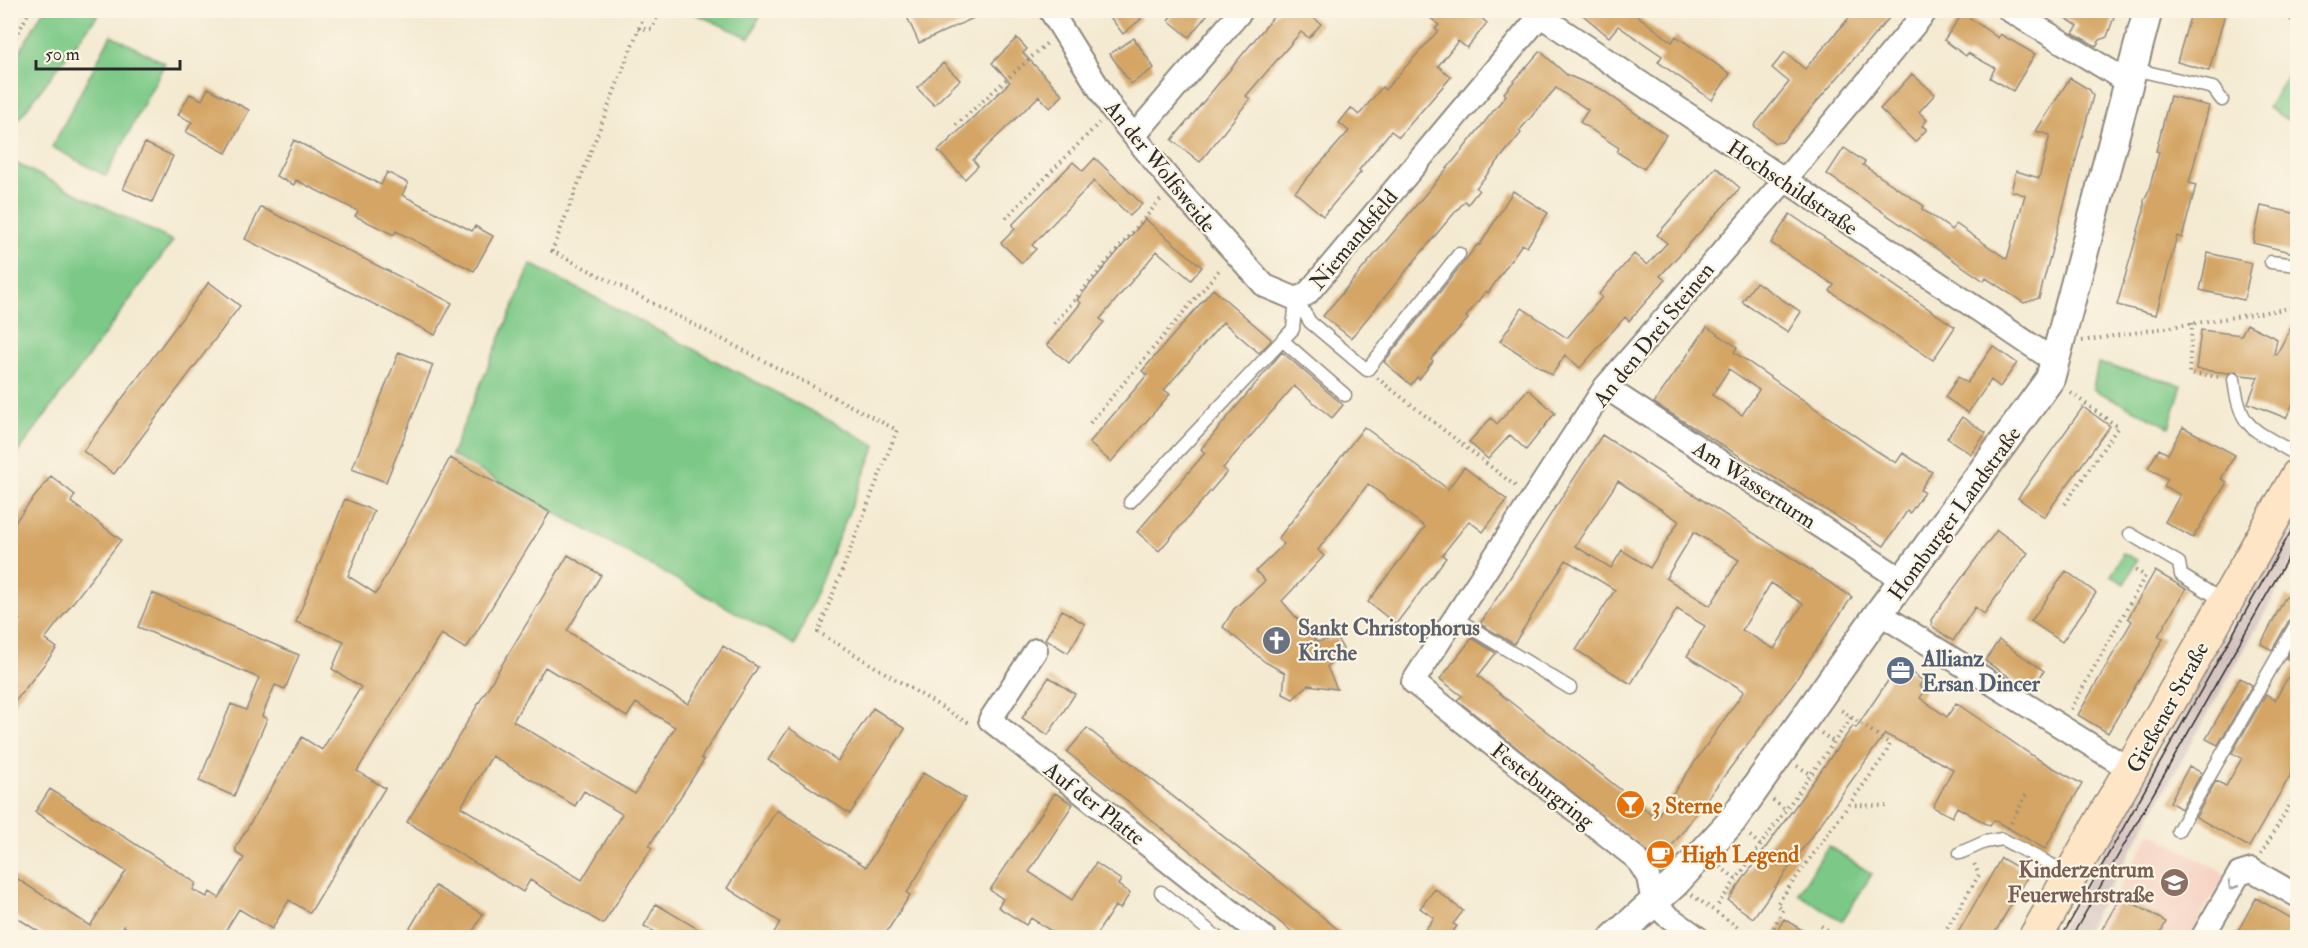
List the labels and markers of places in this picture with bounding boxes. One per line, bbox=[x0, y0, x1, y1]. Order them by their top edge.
place label: Sankt Christophorus Kirche bbox=[1298, 614, 1480, 667]
church icon: Sankt Christophorus Kirche bbox=[1261, 624, 1293, 656]
place label: Allianz Ersan Dincer bbox=[1921, 645, 2041, 698]
office icon: Allianz Ersan Dincer bbox=[1885, 655, 1917, 687]
bar icon: 3 Sterne bbox=[1615, 789, 1647, 821]
place label: 3 Sterne bbox=[1652, 792, 1723, 820]
cafe icon: High Legend bbox=[1644, 838, 1676, 870]
place label: High Legend bbox=[1681, 841, 1799, 870]
place label: Kinderzentrum Feuerwehrstraße bbox=[2007, 856, 2155, 909]
school or university icon: Kinderzentrum Feuerwehrstraße bbox=[2159, 866, 2191, 898]

